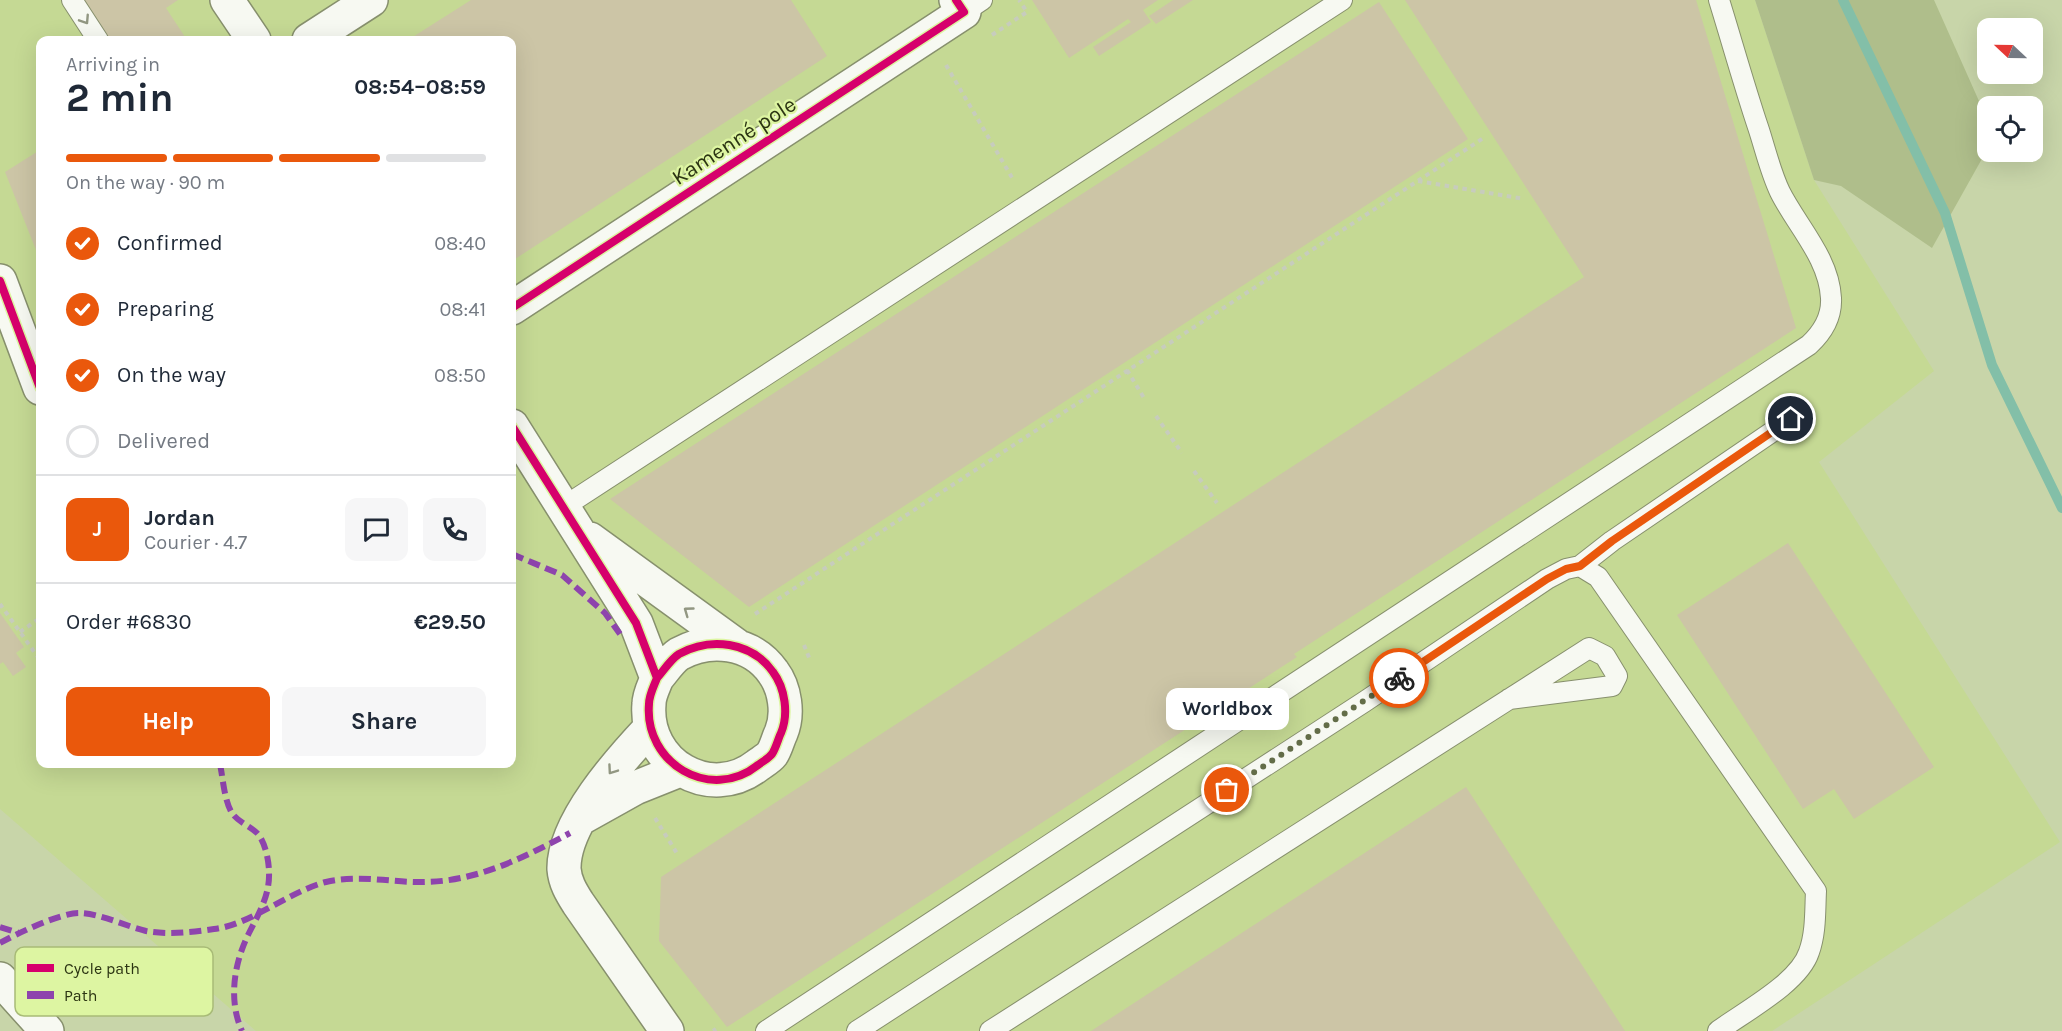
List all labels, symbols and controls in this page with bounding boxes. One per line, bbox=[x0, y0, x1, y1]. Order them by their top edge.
one-way arrow bbox=[78, 14, 90, 24]
north arrow bbox=[1977, 18, 2043, 84]
map controls bbox=[1977, 18, 2043, 162]
text: Arriving in bbox=[66, 53, 160, 76]
text: 08:54–08:59 bbox=[354, 74, 486, 100]
text: 2 min bbox=[66, 75, 174, 121]
street label: Kamenné pole bbox=[667, 91, 801, 191]
button: locate bbox=[1977, 96, 2043, 162]
text: On the way · 90 m bbox=[66, 171, 225, 194]
icon: check bbox=[66, 227, 99, 260]
text: Confirmed bbox=[117, 230, 223, 256]
text: 08:40 bbox=[434, 232, 486, 255]
icon: check bbox=[66, 293, 99, 326]
text: Preparing bbox=[117, 296, 214, 322]
text: 08:41 bbox=[439, 298, 486, 321]
icon: check bbox=[66, 359, 99, 392]
text: On the way bbox=[117, 362, 226, 388]
text: 08:50 bbox=[434, 364, 486, 387]
pin bbox=[1765, 393, 1816, 444]
icon: home bbox=[1774, 402, 1807, 435]
text: Delivered bbox=[117, 428, 210, 454]
button: chat bbox=[345, 498, 408, 561]
button: phone bbox=[423, 498, 486, 561]
text: Jordan bbox=[144, 505, 215, 531]
text: J bbox=[93, 516, 102, 542]
text: Courier · 4.7 bbox=[144, 531, 247, 554]
one-way arrow bbox=[684, 607, 695, 618]
text: Order #6830 bbox=[66, 609, 192, 635]
text: €29.50 bbox=[414, 609, 486, 635]
courier bbox=[1369, 648, 1429, 708]
icon: bike bbox=[1383, 662, 1416, 695]
button: Help bbox=[66, 687, 270, 756]
button: Share bbox=[282, 687, 486, 756]
callout: Worldbox bbox=[1166, 688, 1288, 730]
text: Worldbox bbox=[1182, 697, 1273, 720]
one-way arrow bbox=[608, 764, 619, 775]
pin bbox=[1201, 764, 1252, 815]
icon: bag bbox=[1210, 773, 1243, 806]
legend bbox=[15, 947, 213, 1016]
text: Cycle path bbox=[64, 959, 140, 978]
text: Path bbox=[64, 986, 97, 1005]

